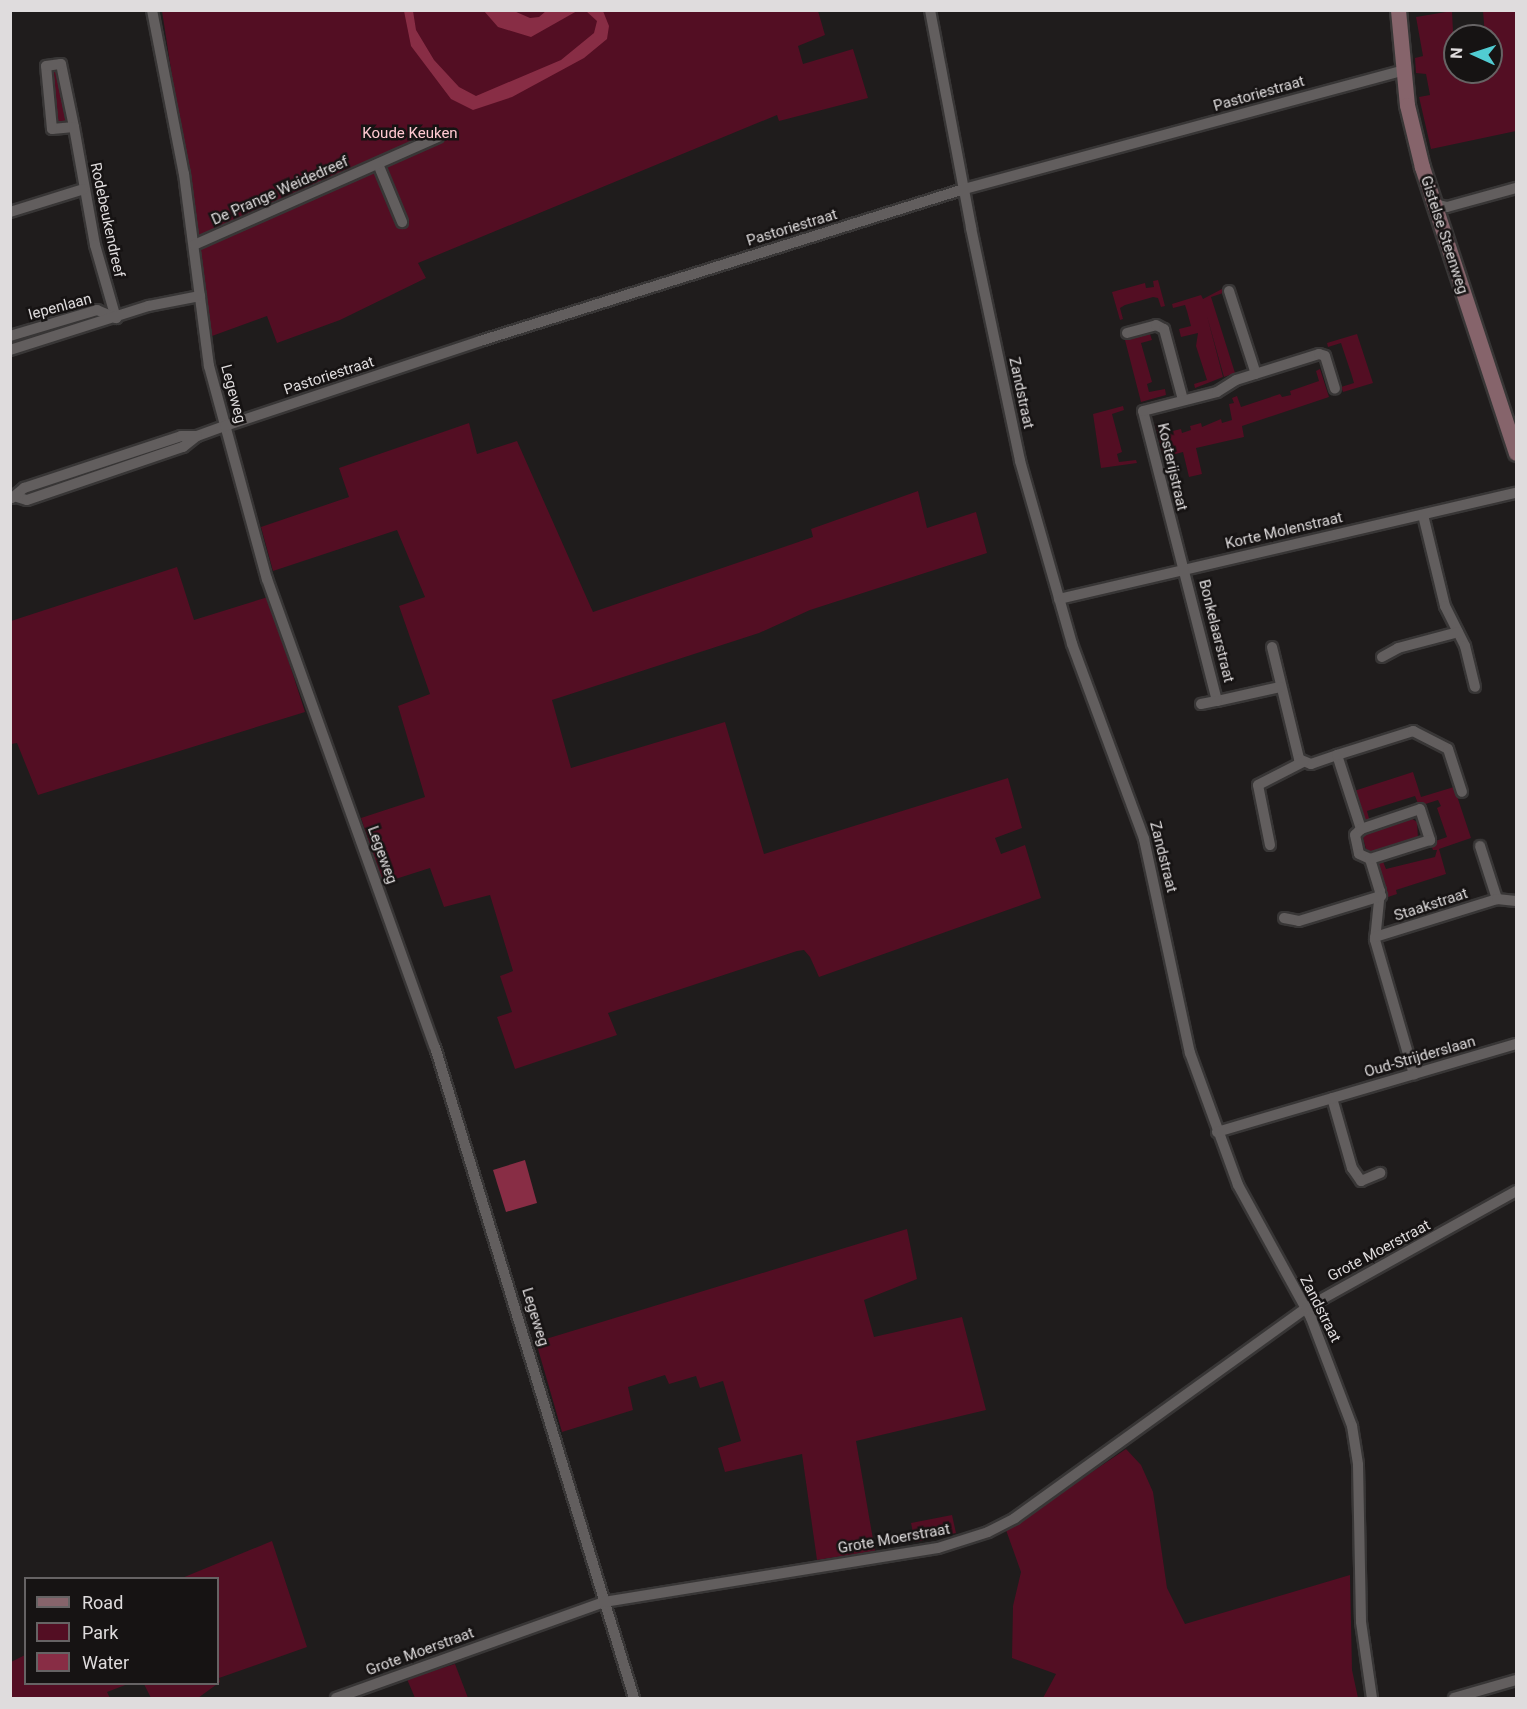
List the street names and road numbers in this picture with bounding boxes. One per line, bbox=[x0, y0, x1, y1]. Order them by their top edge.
street label: Pastoriestraat bbox=[1211, 72, 1307, 116]
street label: De Prange Weidedreef bbox=[209, 153, 351, 229]
street label: Rodebeukendreef bbox=[86, 161, 128, 279]
street label: Gistelse Steenweg bbox=[1416, 174, 1472, 296]
street label: Pastoriestraat bbox=[744, 206, 840, 250]
street label: Iepenlaan bbox=[26, 290, 94, 324]
street label: Pastoriestraat bbox=[282, 353, 376, 399]
street label: Zandstraat bbox=[1005, 356, 1037, 430]
street label: Legeweg bbox=[217, 363, 249, 425]
street label: Kosterijstraat bbox=[1153, 421, 1191, 513]
street label: Korte Molenstraat bbox=[1224, 509, 1344, 553]
street label: Bonkelaarstraat bbox=[1195, 578, 1237, 684]
street label: Zandstraat bbox=[1145, 820, 1181, 894]
street label: Legeweg bbox=[363, 824, 401, 886]
street label: Staakstraat bbox=[1392, 885, 1470, 925]
street label: Oud-Strijderslaan bbox=[1362, 1033, 1478, 1081]
street label: Grote Moerstraat bbox=[1325, 1216, 1433, 1286]
street label: Zandstraat bbox=[1296, 1273, 1344, 1345]
street label: Legeweg bbox=[518, 1286, 552, 1348]
street label: Grote Moerstraat bbox=[836, 1520, 952, 1558]
street label: Grote Moerstraat bbox=[364, 1624, 476, 1680]

